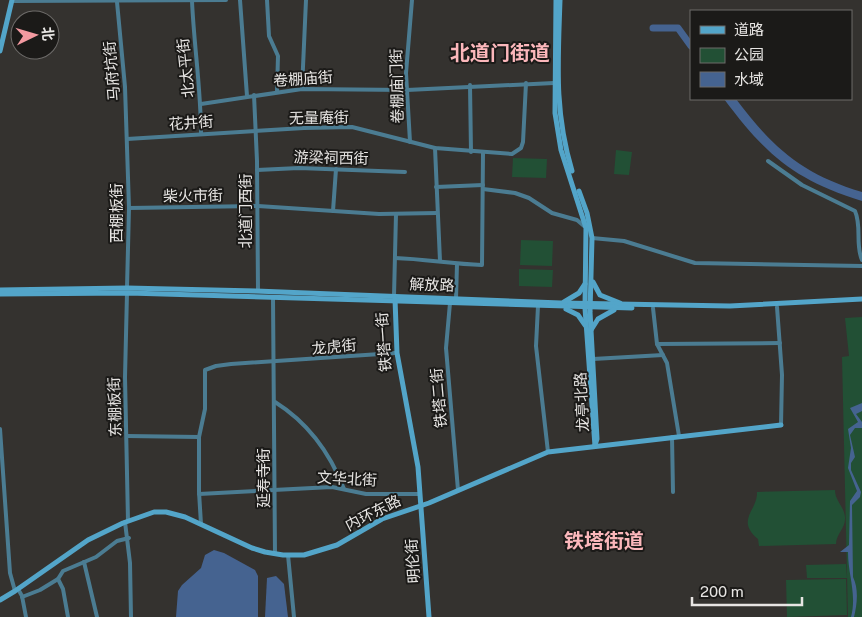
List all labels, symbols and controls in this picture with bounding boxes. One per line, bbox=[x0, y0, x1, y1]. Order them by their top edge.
north arrow bbox=[10, 10, 60, 60]
legend bbox=[690, 10, 852, 100]
text: 道路 bbox=[734, 21, 764, 38]
text: 北 bbox=[39, 26, 57, 42]
street label: 北太平街 bbox=[174, 37, 197, 99]
street label: 马府坑街 bbox=[100, 40, 123, 102]
district label: 北道门街道 bbox=[450, 41, 550, 65]
text: 公园 bbox=[734, 46, 764, 63]
street label: 卷棚庙门街 bbox=[387, 48, 406, 124]
street label: 卷棚庙街 bbox=[272, 68, 333, 89]
text: 水域 bbox=[734, 71, 764, 88]
street label: 无量庵街 bbox=[289, 108, 349, 127]
street label: 花井街 bbox=[168, 112, 214, 133]
street label: 游梁祠西街 bbox=[293, 148, 369, 167]
street label: 北道门西街 bbox=[237, 173, 254, 249]
street label: 西棚板街 bbox=[108, 183, 125, 243]
street label: 柴火市街 bbox=[163, 186, 223, 205]
street label: 解放路 bbox=[409, 275, 455, 294]
street label: 铁塔一街 bbox=[373, 312, 394, 373]
street label: 龙虎街 bbox=[311, 336, 357, 357]
street label: 铁塔二街 bbox=[427, 367, 450, 429]
street label: 龙亭北路 bbox=[571, 372, 592, 432]
street label: 东棚板街 bbox=[105, 377, 124, 437]
street label: 延寿寺街 bbox=[255, 448, 272, 508]
street label: 文华北街 bbox=[317, 468, 377, 489]
street label: 内环东路 bbox=[342, 491, 403, 534]
district label: 铁塔街道 bbox=[564, 529, 644, 553]
street label: 明伦街 bbox=[402, 538, 423, 584]
scale bar bbox=[692, 574, 802, 606]
text: 200 m bbox=[700, 583, 744, 600]

